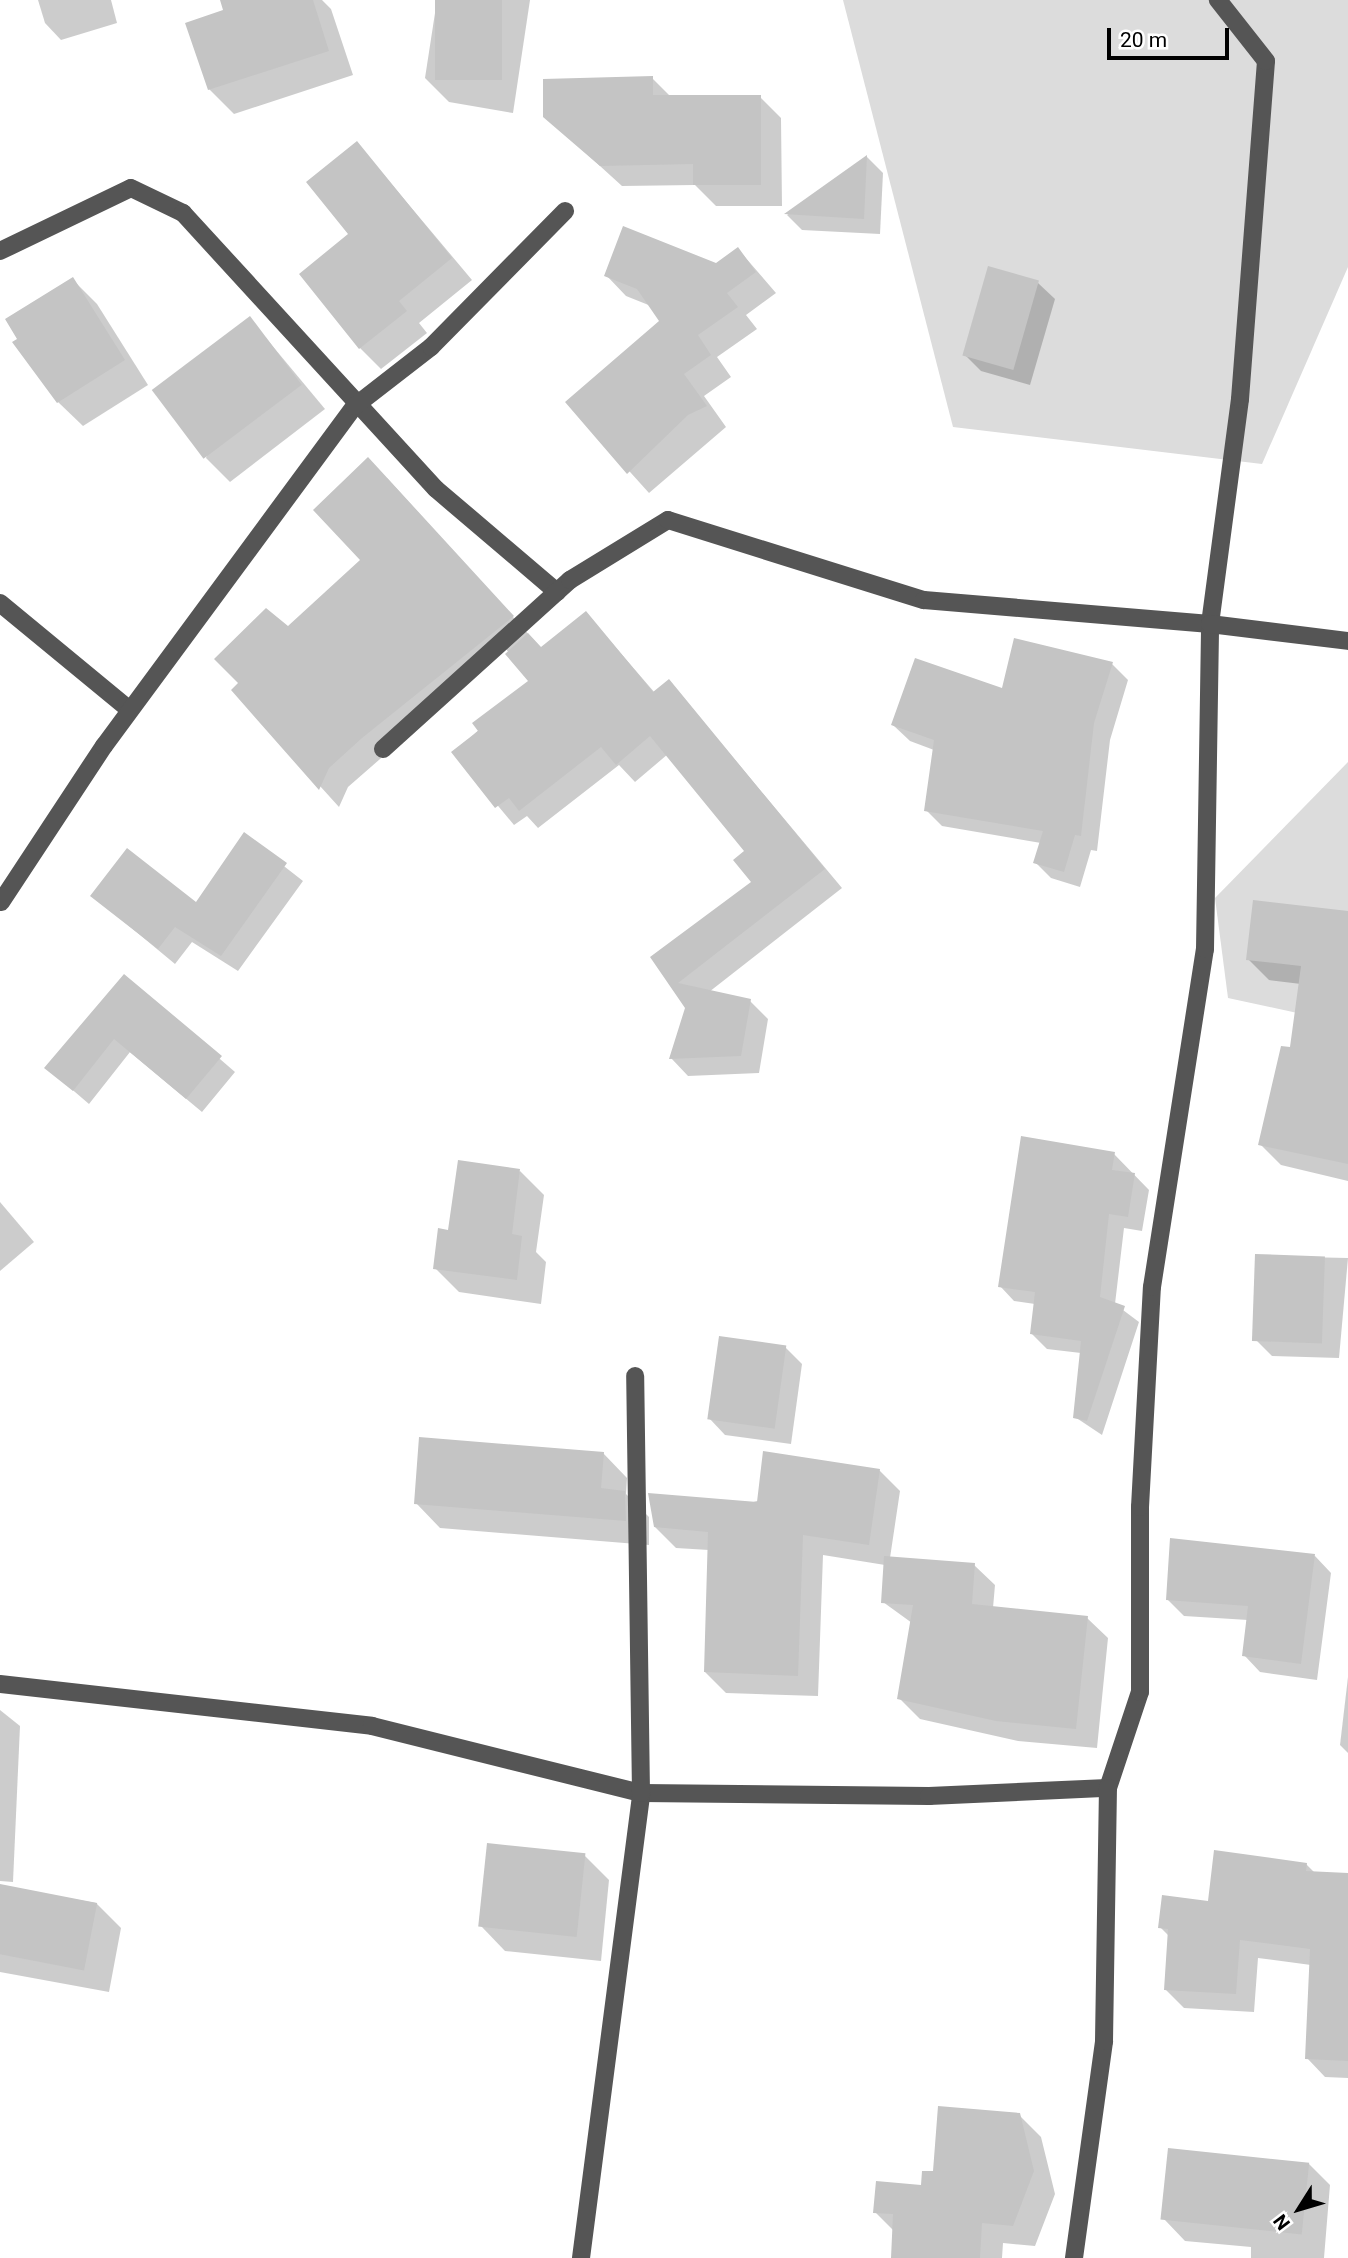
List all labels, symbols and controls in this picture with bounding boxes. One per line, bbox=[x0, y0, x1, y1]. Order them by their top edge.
scale bar bbox=[1110, 14, 1232, 58]
text: 20 m bbox=[1120, 28, 1167, 52]
north arrow bbox=[1264, 2174, 1334, 2244]
text: N bbox=[1269, 2210, 1295, 2234]

